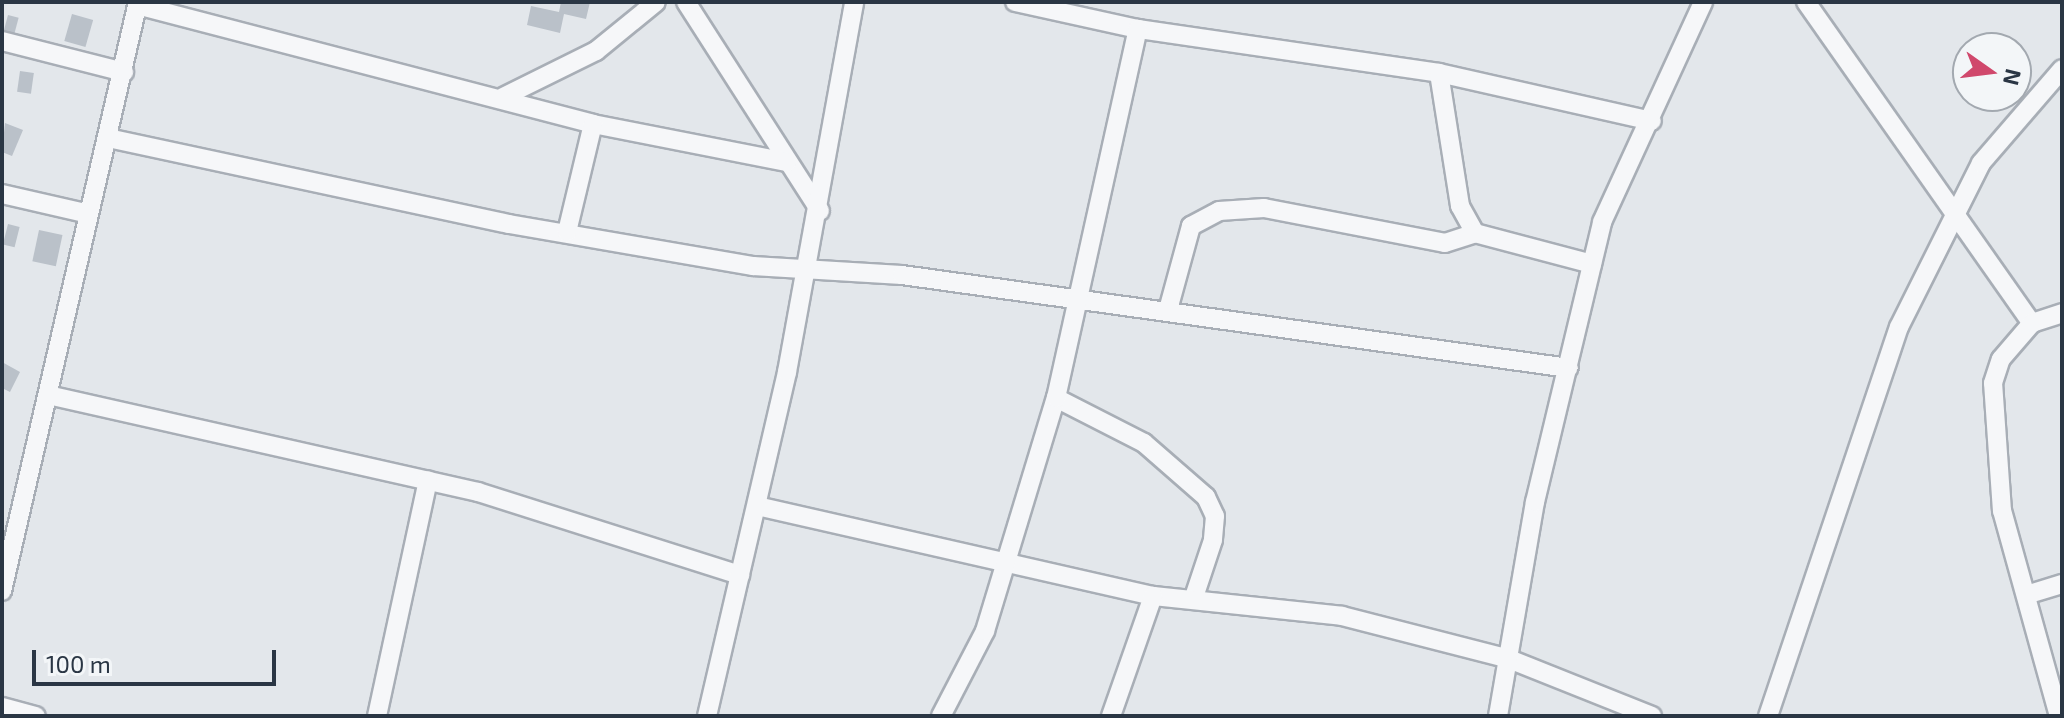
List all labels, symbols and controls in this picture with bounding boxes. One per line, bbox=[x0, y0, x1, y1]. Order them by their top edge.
north arrow bbox=[1952, 32, 2032, 112]
text: N bbox=[1999, 66, 2028, 88]
scale bar bbox=[36, 634, 280, 684]
text: 100 m bbox=[46, 649, 111, 678]

